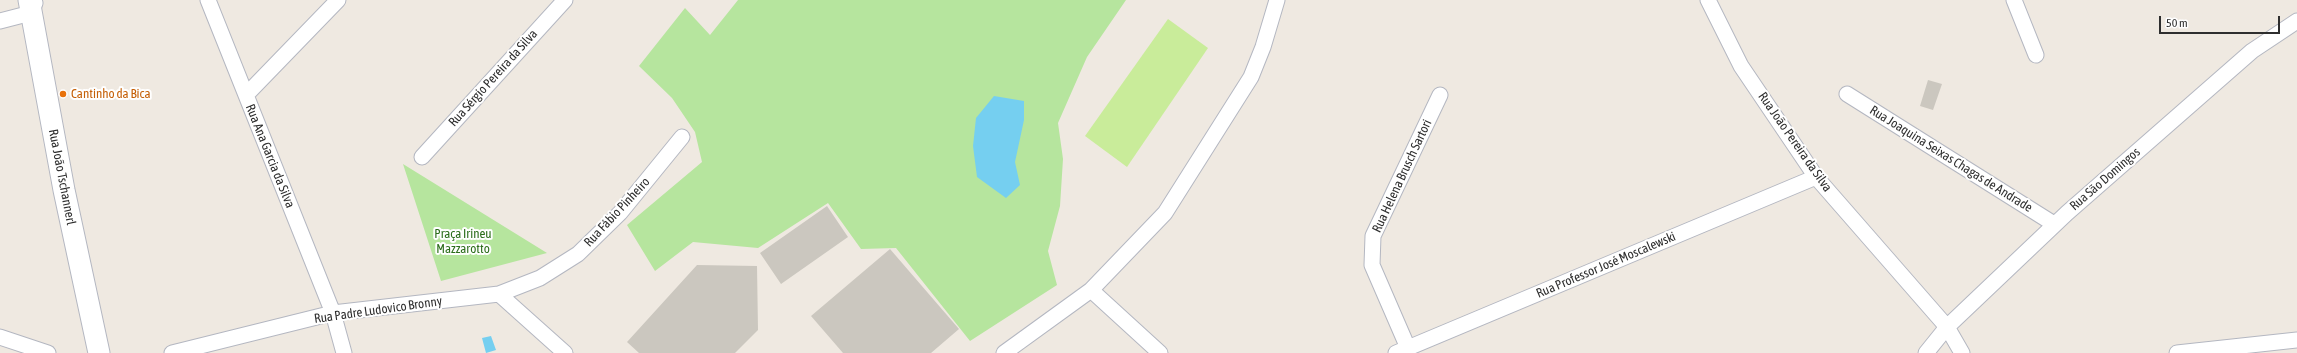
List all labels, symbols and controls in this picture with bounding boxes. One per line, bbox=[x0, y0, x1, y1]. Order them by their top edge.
scale bar bbox=[2161, 8, 2282, 34]
text: 50 m bbox=[2166, 16, 2188, 30]
street label: Rua Sérgio Pereira da Silva bbox=[445, 26, 541, 130]
place label: Cantinho da Bica bbox=[71, 86, 150, 102]
marker: Cantinho da Bica bbox=[58, 89, 68, 99]
street label: Rua João Pereira da Silva bbox=[1755, 89, 1835, 195]
street label: Rua Ana Garcia da Silva bbox=[242, 102, 298, 210]
street label: Rua Joaquina Seixas Chagas de Andrade bbox=[1867, 102, 2035, 216]
street label: Rua Helena Brusch Sartori bbox=[1369, 117, 1435, 235]
street label: Rua João Tschannerl bbox=[45, 128, 79, 226]
street label: Rua São Domingos bbox=[2067, 144, 2143, 214]
street label: Rua Fábio Pinheiro bbox=[581, 174, 653, 250]
park label: Praça Irineu Mazzarotto bbox=[434, 226, 492, 257]
street label: Rua Professor José Moscalewski bbox=[1534, 229, 1678, 301]
street label: Rua Padre Ludovico Bronny bbox=[313, 293, 443, 327]

